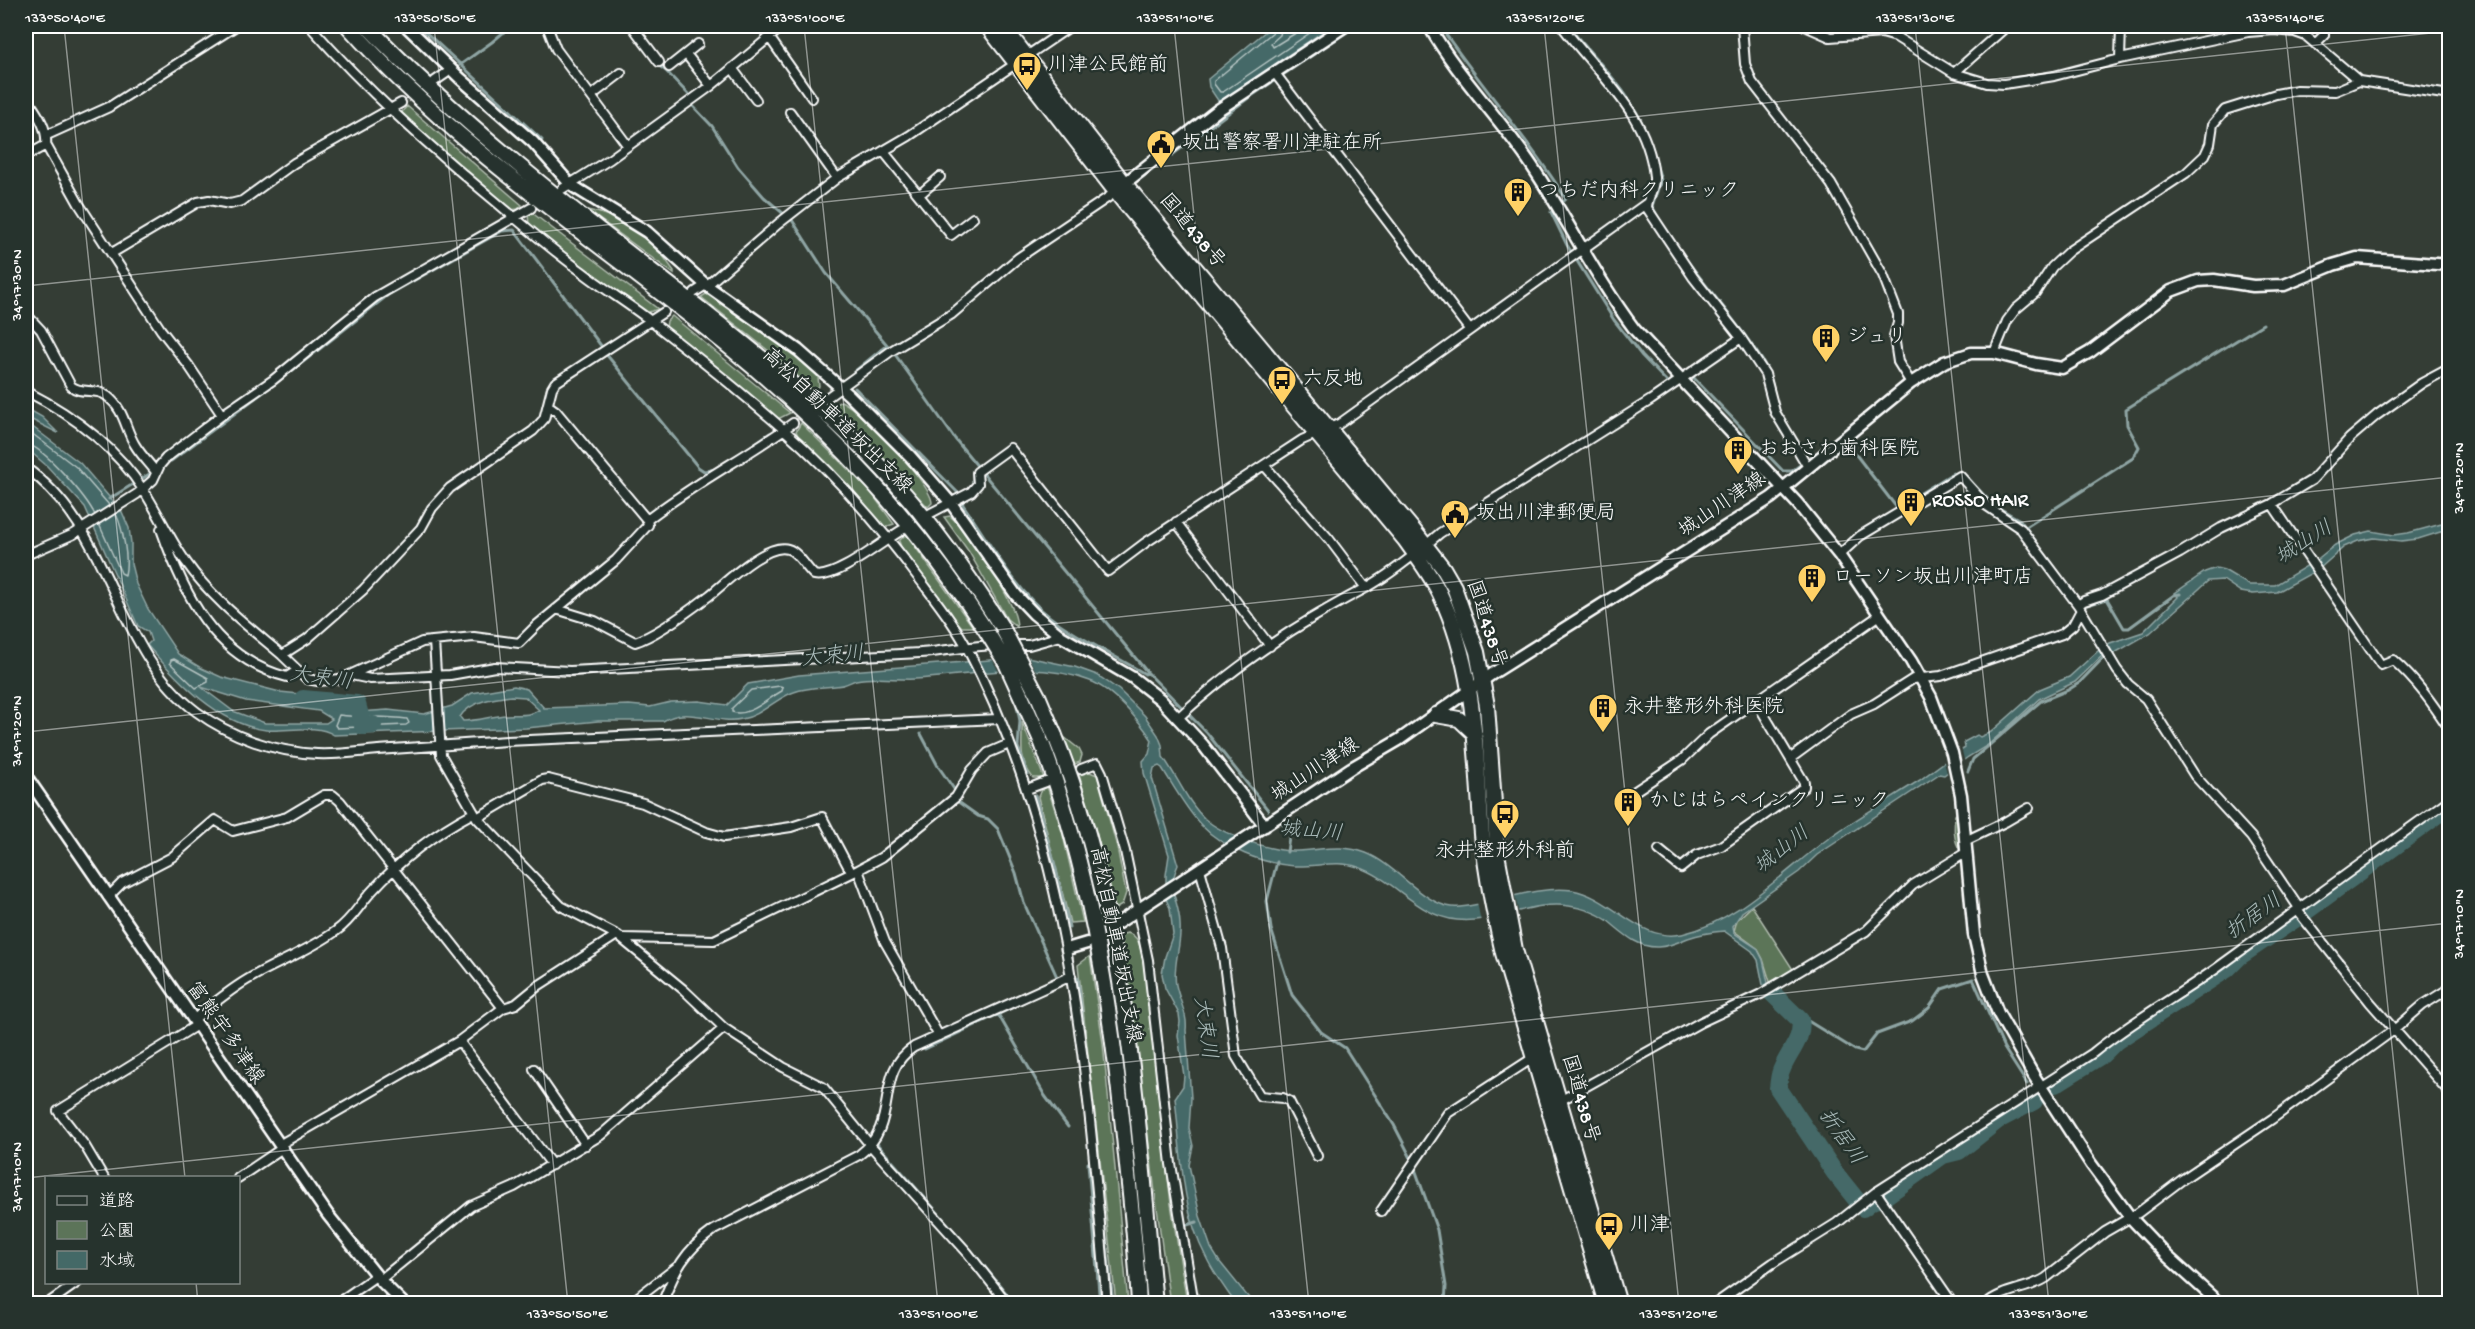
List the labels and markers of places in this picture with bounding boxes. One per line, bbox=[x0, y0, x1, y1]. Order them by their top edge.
bus stop icon: 川津公民館前 bbox=[1011, 50, 1043, 92]
place label: 川津公民館前 bbox=[1048, 53, 1168, 78]
public building icon: 坂出警察署川津駐在所 bbox=[1145, 128, 1177, 170]
place label: 坂出警察署川津駐在所 bbox=[1182, 131, 1382, 156]
building icon: つちだ内科クリニック bbox=[1502, 176, 1534, 218]
place label: つちだ内科クリニック bbox=[1539, 180, 1739, 204]
building icon: ジュリ bbox=[1810, 322, 1842, 364]
place label: ジュリ bbox=[1847, 326, 1907, 350]
bus stop icon: 六反地 bbox=[1266, 364, 1298, 406]
place label: 六反地 bbox=[1303, 368, 1363, 392]
building icon: おおさわ歯科医院 bbox=[1722, 434, 1754, 476]
place label: おおさわ歯科医院 bbox=[1759, 437, 1919, 462]
building icon: ROSSO HAIR bbox=[1895, 486, 1927, 528]
place label: ROSSO HAIR bbox=[1932, 491, 2030, 514]
public building icon: 坂出川津郵便局 bbox=[1439, 498, 1471, 540]
place label: 坂出川津郵便局 bbox=[1476, 501, 1616, 526]
building icon: ローソン坂出川津町店 bbox=[1796, 562, 1828, 604]
place label: ローソン坂出川津町店 bbox=[1833, 565, 2033, 590]
building icon: 永井整形外科医院 bbox=[1587, 692, 1619, 734]
place label: 永井整形外科医院 bbox=[1624, 695, 1784, 720]
building icon: かじはらペインクリニック bbox=[1612, 786, 1644, 828]
place label: かじはらペインクリニック bbox=[1649, 791, 1889, 814]
bus stop icon: 永井整形外科前 bbox=[1489, 798, 1521, 840]
place label: 永井整形外科前 bbox=[1435, 839, 1575, 864]
bus stop icon: 川津 bbox=[1593, 1210, 1625, 1252]
place label: 川津 bbox=[1630, 1213, 1670, 1238]

